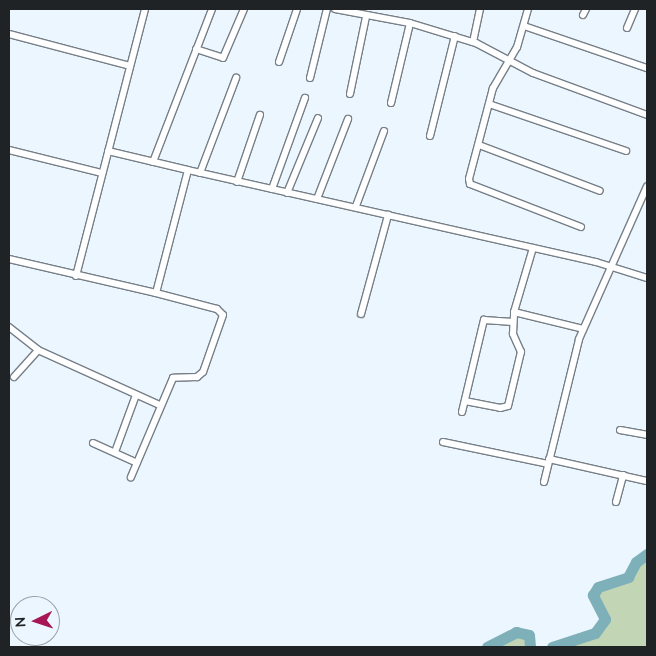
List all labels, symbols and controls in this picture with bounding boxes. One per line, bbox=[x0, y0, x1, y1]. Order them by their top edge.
north arrow bbox=[10, 596, 60, 646]
text: N bbox=[11, 616, 30, 628]

